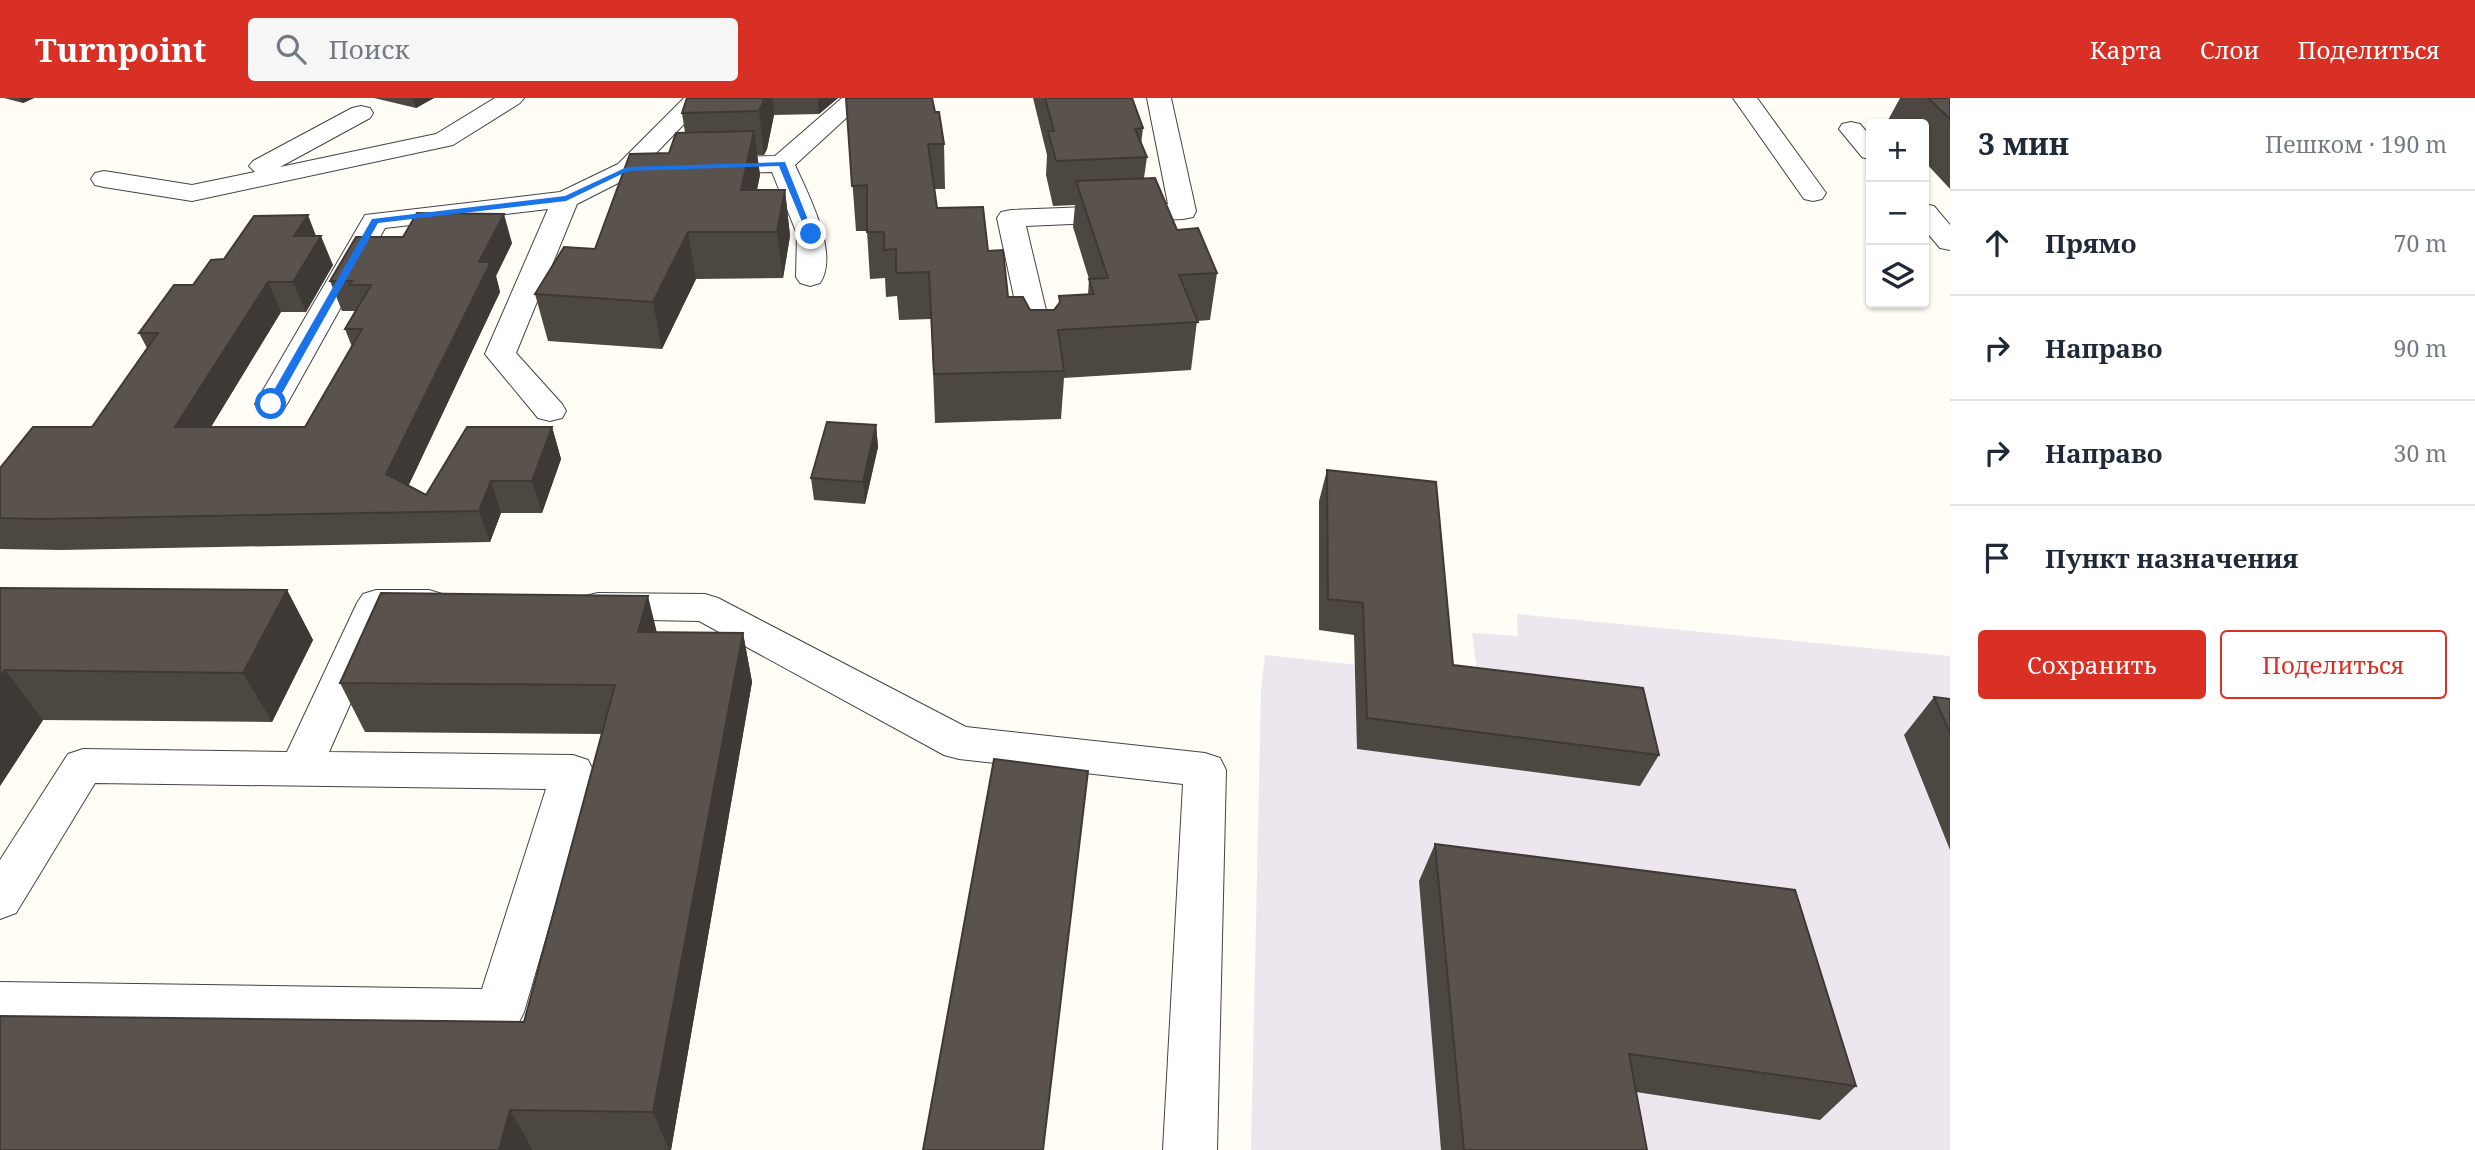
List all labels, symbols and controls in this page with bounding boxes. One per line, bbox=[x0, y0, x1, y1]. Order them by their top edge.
search box bbox=[248, 18, 738, 81]
text: Turnpoint bbox=[35, 27, 206, 72]
icon: search bbox=[272, 30, 310, 68]
text: Поиск bbox=[328, 31, 410, 67]
text: Карта bbox=[2090, 33, 2162, 66]
text: Слои bbox=[2200, 33, 2260, 66]
text: Поделиться bbox=[2298, 33, 2440, 66]
map controls bbox=[1866, 119, 1929, 308]
button: + bbox=[1866, 119, 1929, 182]
text: 3 мин bbox=[1978, 123, 2069, 164]
text: Пешком · 190 m bbox=[2265, 128, 2447, 160]
button: − bbox=[1866, 182, 1929, 245]
route end bbox=[795, 218, 826, 249]
icon: ahead bbox=[1978, 224, 2016, 262]
text: Прямо bbox=[2045, 225, 2136, 261]
text: 70 m bbox=[2394, 227, 2447, 259]
button: layers bbox=[1866, 245, 1929, 308]
icon: right bbox=[1978, 329, 2016, 367]
text: Направо bbox=[2045, 330, 2163, 366]
text: 90 m bbox=[2394, 332, 2447, 364]
route start bbox=[255, 388, 286, 419]
icon: right bbox=[1978, 434, 2016, 472]
text: Направо bbox=[2045, 435, 2163, 471]
text: 30 m bbox=[2394, 437, 2447, 469]
icon: arrive bbox=[1978, 539, 2016, 577]
text: Пункт назначения bbox=[2045, 540, 2298, 576]
button: Сохранить bbox=[1978, 630, 2206, 699]
button: Поделиться bbox=[2220, 630, 2447, 699]

